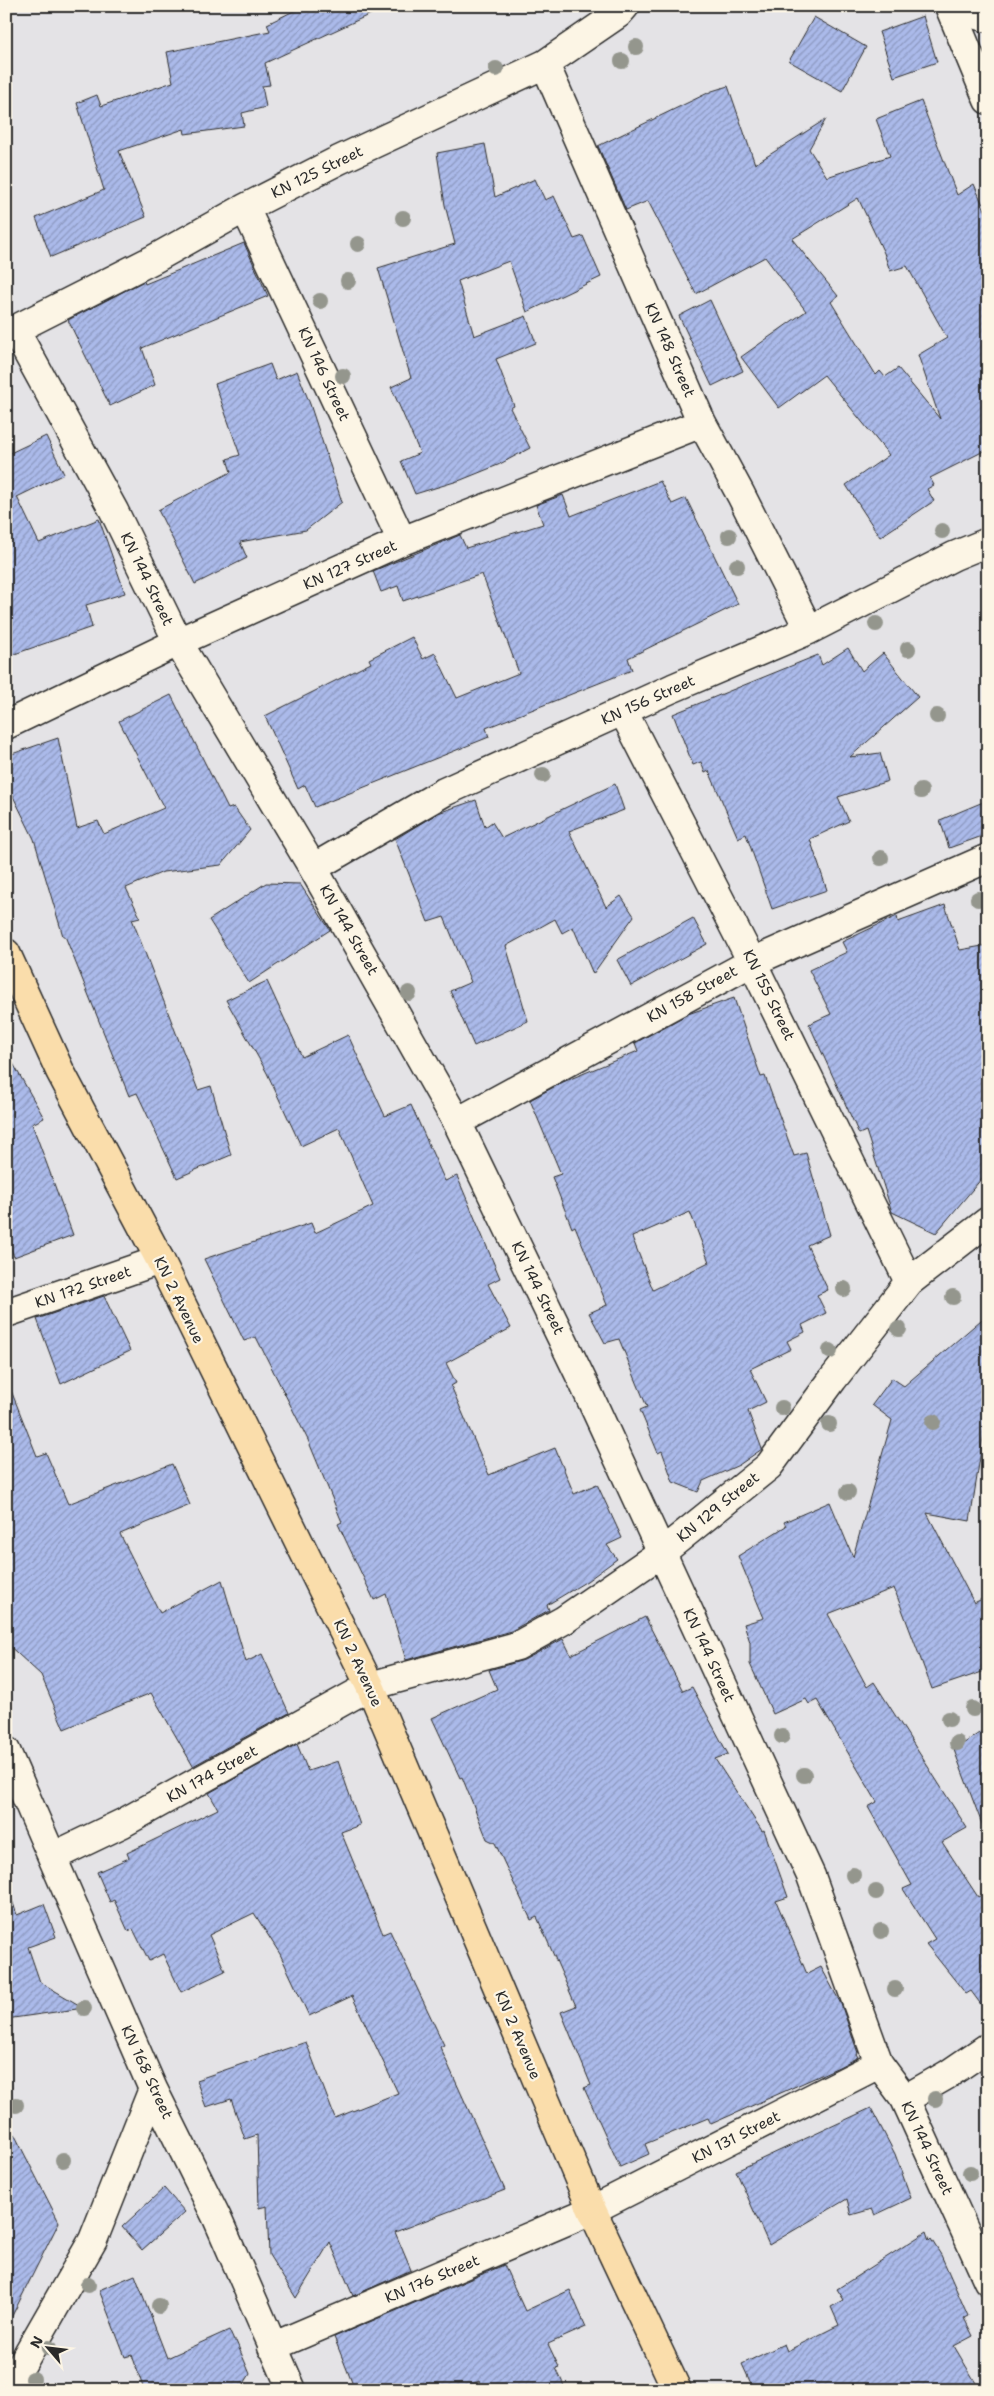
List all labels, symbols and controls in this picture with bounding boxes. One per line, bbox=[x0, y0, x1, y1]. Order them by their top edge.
street label: KN 125 Street bbox=[268, 141, 366, 203]
street label: KN 148 Street bbox=[640, 300, 700, 400]
street label: KN 146 Street bbox=[293, 324, 355, 424]
street label: KN 144 Street bbox=[116, 529, 178, 629]
street label: KN 127 Street bbox=[300, 535, 400, 595]
street label: KN 156 Street bbox=[598, 670, 698, 730]
street label: KN 144 Street bbox=[315, 881, 383, 979]
street label: KN 155 Street bbox=[738, 946, 800, 1044]
street label: KN 158 Street bbox=[643, 961, 741, 1027]
street label: KN 144 Street bbox=[507, 1238, 569, 1338]
street label: KN 2 Avenue bbox=[149, 1253, 209, 1347]
street label: KN 172 Street bbox=[32, 1261, 134, 1313]
street label: KN 129 Street bbox=[672, 1467, 764, 1547]
street label: KN 144 Street bbox=[679, 1605, 739, 1705]
street label: KN 2 Avenue bbox=[329, 1616, 387, 1710]
street label: KN 174 Street bbox=[163, 1741, 261, 1807]
street label: KN 2 Avenue bbox=[490, 1988, 546, 2082]
street label: KN 168 Street bbox=[117, 2022, 177, 2122]
street label: KN 144 Street bbox=[897, 2098, 957, 2198]
street label: KN 131 Street bbox=[688, 2106, 784, 2168]
street label: KN 176 Street bbox=[382, 2250, 482, 2308]
north arrow bbox=[22, 2324, 72, 2374]
text: N bbox=[26, 2333, 47, 2351]

